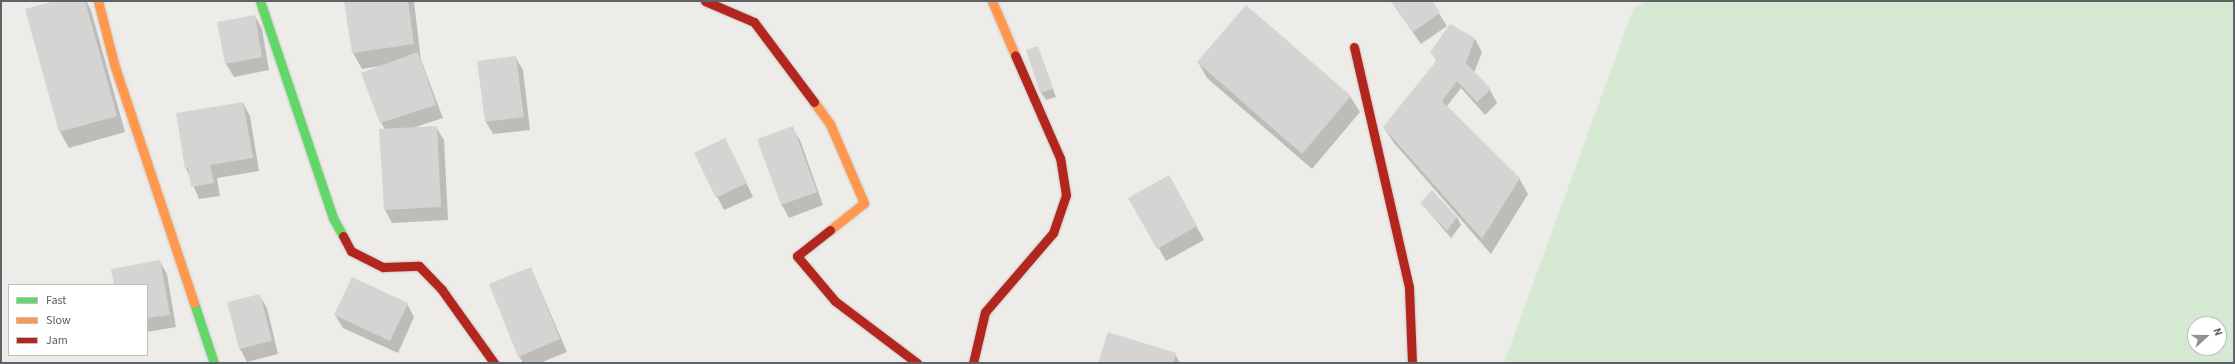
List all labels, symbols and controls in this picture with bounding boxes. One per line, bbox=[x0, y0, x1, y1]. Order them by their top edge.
legend bbox=[8, 284, 148, 356]
text: Fast bbox=[46, 292, 66, 309]
text: Slow bbox=[46, 312, 71, 329]
north arrow bbox=[2187, 316, 2227, 356]
text: N bbox=[2209, 326, 2226, 338]
text: Jam bbox=[46, 332, 68, 349]

